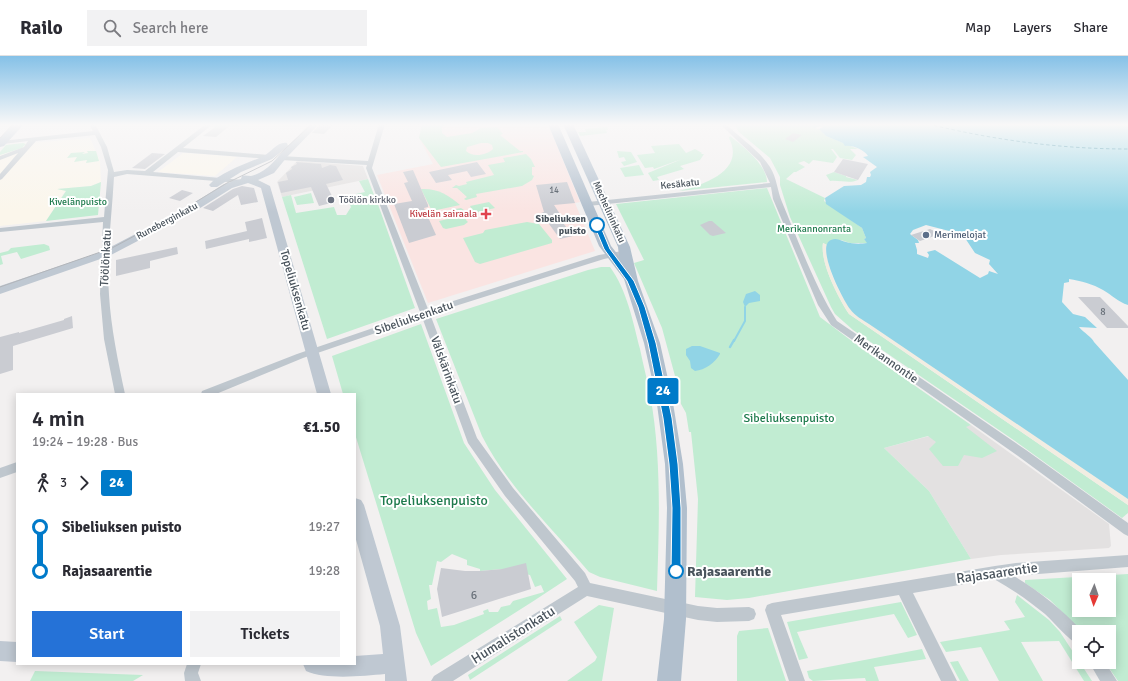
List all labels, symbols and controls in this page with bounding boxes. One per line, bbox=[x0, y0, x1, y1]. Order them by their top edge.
search box bbox=[87, 10, 367, 46]
text: Railo bbox=[20, 16, 63, 40]
icon: search bbox=[101, 17, 123, 39]
text: Search here bbox=[133, 19, 208, 37]
text: Map bbox=[965, 19, 991, 36]
text: Layers bbox=[1013, 19, 1052, 36]
text: Share bbox=[1074, 19, 1108, 36]
street label: Kesäkatu bbox=[660, 176, 700, 192]
street label: Mechelininkatu bbox=[590, 179, 628, 245]
house number: 14 bbox=[549, 185, 559, 196]
place label: Töölön kirkko bbox=[339, 194, 396, 206]
marker: Töölön kirkko bbox=[326, 195, 336, 205]
park label: Kivelänpuisto bbox=[49, 196, 107, 208]
street label: Runeberginkatu bbox=[134, 200, 200, 242]
place label: Kivelän sairaala bbox=[409, 208, 477, 220]
marker: Kivelän sairaala bbox=[480, 208, 492, 220]
place label: Sibeliuksen puisto bbox=[536, 213, 587, 237]
marker: Sibeliuksen puisto bbox=[589, 217, 605, 233]
park label: Merikannonranta bbox=[777, 223, 851, 235]
street label: Töölönkatu bbox=[97, 229, 115, 287]
place label: Merimelojat bbox=[934, 229, 986, 241]
marker: Merimelojat bbox=[921, 230, 931, 240]
street label: Topeliuksenkatu bbox=[276, 248, 314, 332]
street label: Sibeliuksenkatu bbox=[373, 298, 455, 338]
house number: 8 bbox=[1100, 306, 1106, 318]
street label: Merikannontie bbox=[851, 331, 921, 387]
street label: Välskärinkatu bbox=[427, 334, 465, 406]
line badge: 24 bbox=[645, 378, 681, 404]
text: 24 bbox=[655, 382, 671, 399]
text: 4 min bbox=[32, 405, 85, 432]
park label: Sibeliuksenpuisto bbox=[743, 411, 835, 426]
text: €1.50 bbox=[303, 418, 340, 436]
text: 19:24 – 19:28 · Bus bbox=[32, 434, 138, 450]
icon: walk bbox=[32, 472, 54, 494]
icon: forward bbox=[73, 472, 95, 494]
text: 24 bbox=[109, 474, 124, 491]
text: 3 bbox=[60, 475, 67, 491]
park label: Topeliuksenpuisto bbox=[380, 492, 488, 509]
text: Sibeliuksen puisto bbox=[62, 518, 182, 536]
text: 19:27 bbox=[308, 519, 340, 535]
street label: Rajasaarentie bbox=[955, 559, 1039, 587]
text: Rajasaarentie bbox=[62, 562, 152, 580]
text: 19:28 bbox=[308, 563, 340, 579]
marker: Rajasaarentie bbox=[668, 563, 684, 579]
place label: Rajasaarentie bbox=[687, 563, 771, 580]
north arrow bbox=[1072, 573, 1116, 617]
map controls bbox=[1072, 573, 1116, 669]
house number: 6 bbox=[471, 588, 477, 603]
street label: Humalistonkatu bbox=[468, 602, 558, 668]
button: Start bbox=[32, 611, 182, 657]
button: Tickets bbox=[190, 611, 340, 657]
button: locate bbox=[1072, 625, 1116, 669]

